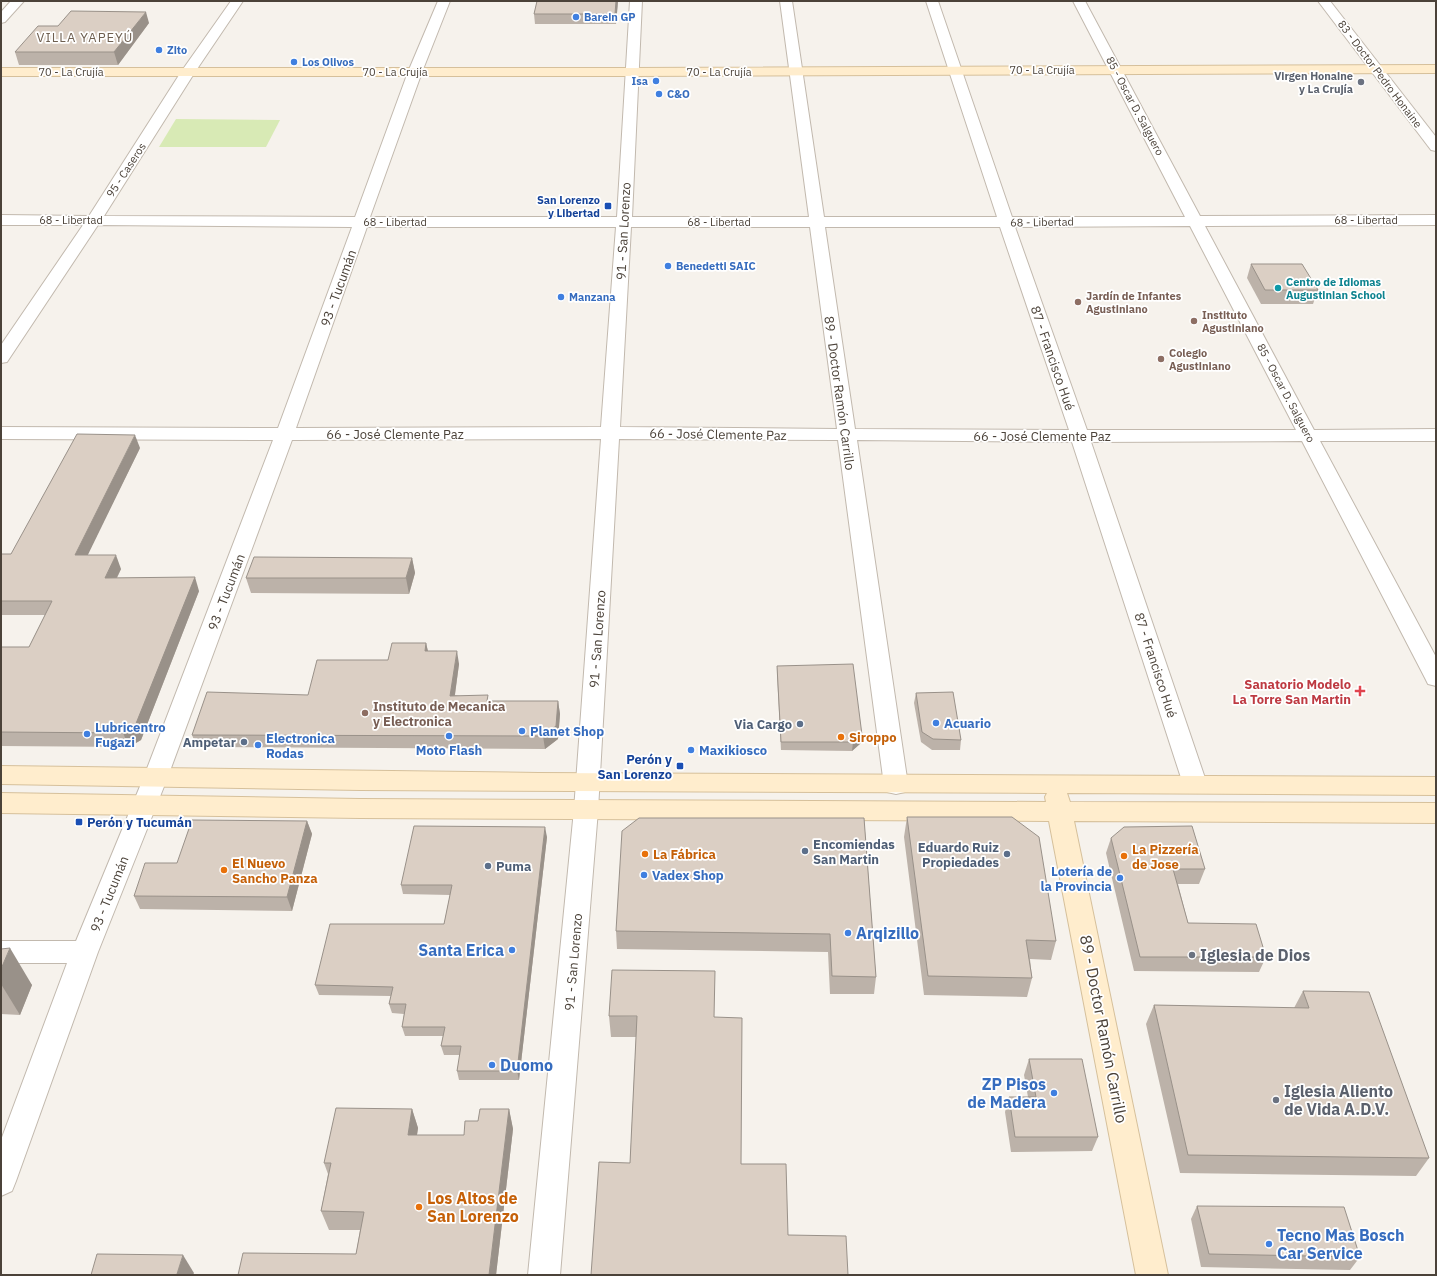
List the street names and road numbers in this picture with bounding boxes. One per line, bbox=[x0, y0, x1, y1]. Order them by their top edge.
street label: 83 - Doctor Pedro Honaine bbox=[1335, 17, 1425, 131]
street label: 85 - Oscar D. Salguero bbox=[1103, 54, 1167, 158]
street label: 70 - La Crujía bbox=[1009, 63, 1075, 77]
street label: 70 - La Crujía bbox=[38, 65, 104, 79]
street label: 70 - La Crujía bbox=[362, 65, 428, 79]
street label: 70 - La Crujía bbox=[686, 65, 752, 79]
street label: 95 - Caseros bbox=[103, 140, 149, 200]
street label: 91 - San Lorenzo bbox=[612, 182, 635, 280]
street label: 68 - Libertad bbox=[39, 213, 103, 227]
street label: 68 - Libertad bbox=[1334, 213, 1398, 227]
street label: 68 - Libertad bbox=[1010, 214, 1074, 230]
street label: 68 - Libertad bbox=[363, 215, 427, 229]
street label: 68 - Libertad bbox=[687, 215, 751, 229]
street label: 93 - Tucumán bbox=[317, 247, 360, 329]
street label: 87 - Francisco Hué bbox=[1027, 304, 1078, 413]
street label: 89 - Doctor Ramón Carrillo bbox=[820, 315, 859, 471]
street label: 85 - Oscar D. Salguero bbox=[1254, 341, 1318, 445]
street label: 66 - José Clemente Paz bbox=[649, 425, 787, 444]
street label: 66 - José Clemente Paz bbox=[326, 426, 464, 443]
street label: 66 - José Clemente Paz bbox=[973, 428, 1111, 445]
street label: 93 - Tucumán bbox=[204, 551, 249, 633]
street label: 91 - San Lorenzo bbox=[586, 590, 609, 688]
street label: 87 - Francisco Hué bbox=[1131, 610, 1181, 720]
street label: 93 - Tucumán bbox=[86, 854, 132, 935]
street label: 91 - San Lorenzo bbox=[561, 913, 586, 1012]
street label: 89 - Doctor Ramón Carrillo bbox=[1076, 933, 1132, 1125]

